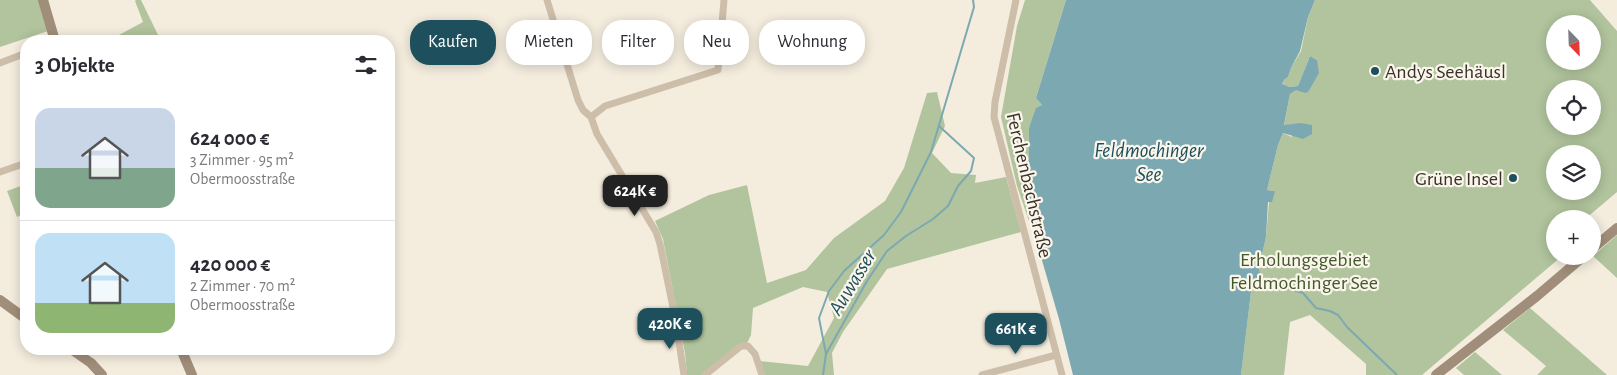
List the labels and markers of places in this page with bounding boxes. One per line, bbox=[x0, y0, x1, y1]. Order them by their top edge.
place label: Andys Seehäusl bbox=[1385, 62, 1506, 82]
marker: Andys Seehäusl bbox=[1369, 65, 1381, 77]
place label: Grüne Insel bbox=[1415, 169, 1503, 189]
marker: Grüne Insel bbox=[1507, 172, 1519, 184]
pin: 624K € bbox=[594, 174, 676, 217]
pin: 420K € bbox=[629, 308, 711, 350]
pin: 661K € bbox=[975, 312, 1057, 355]

